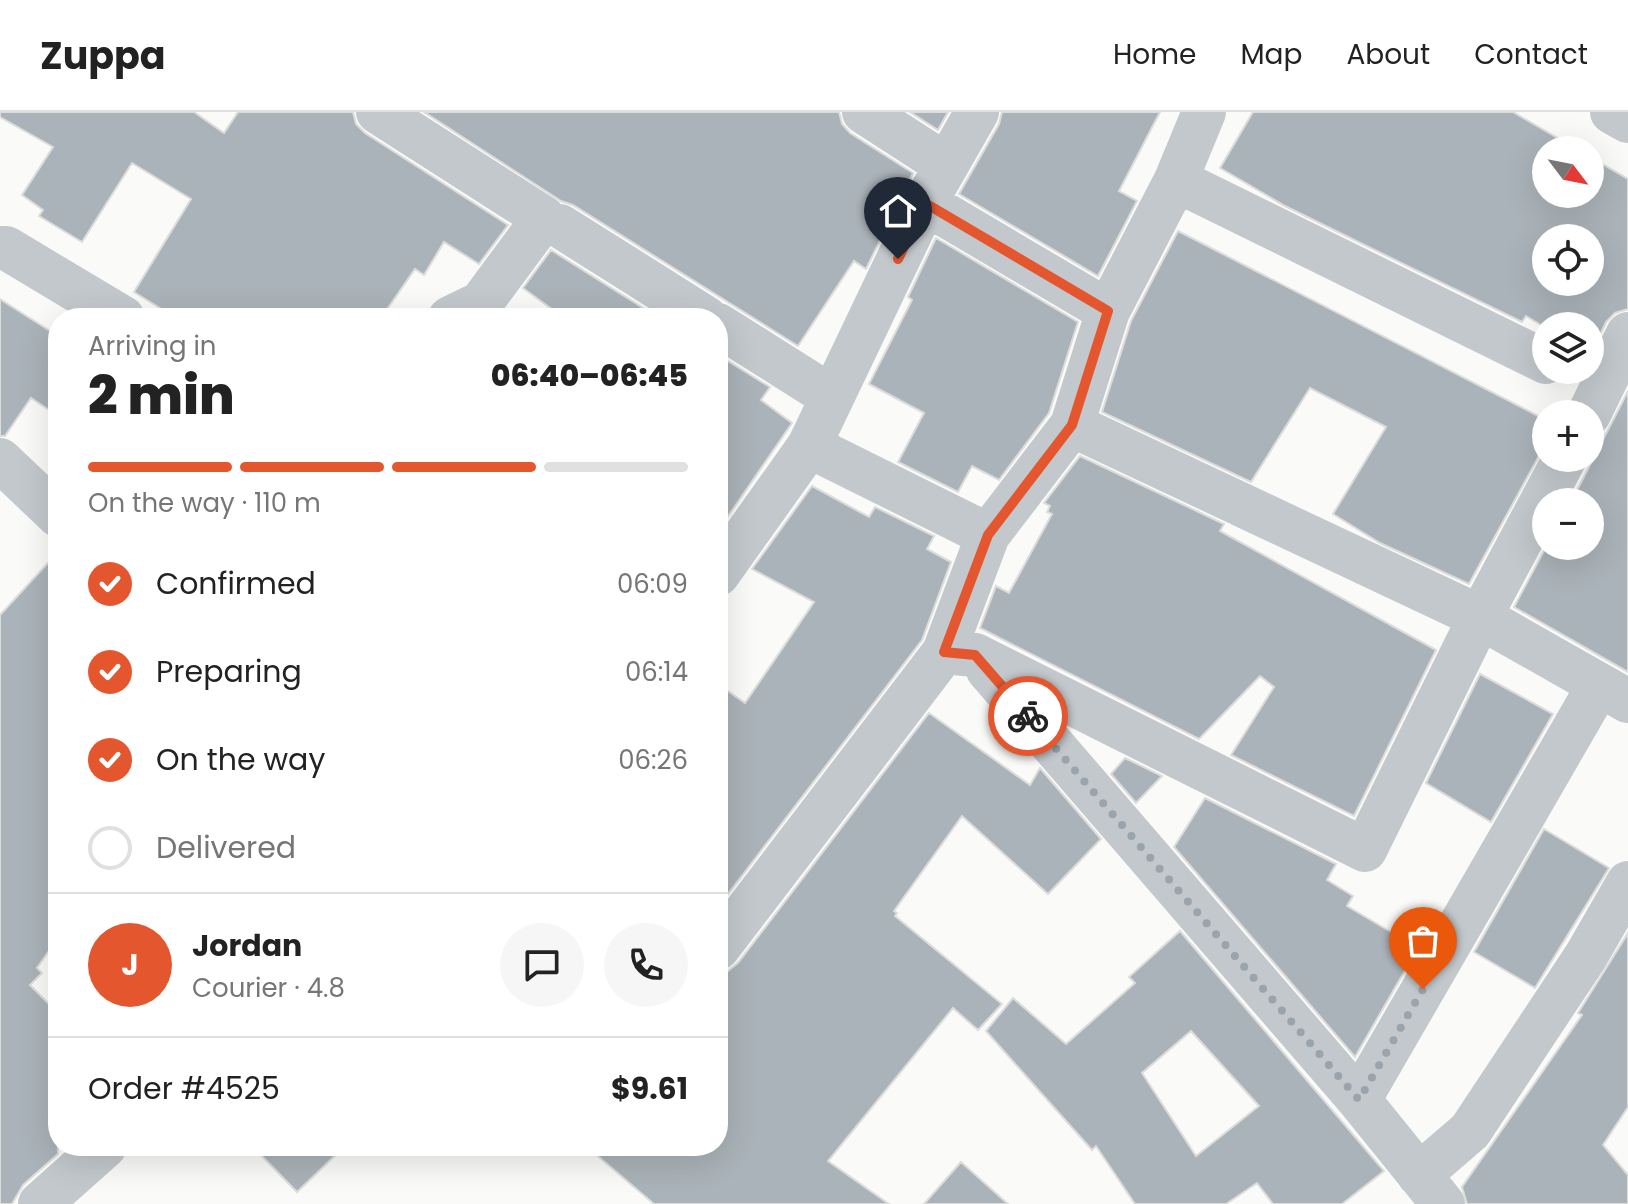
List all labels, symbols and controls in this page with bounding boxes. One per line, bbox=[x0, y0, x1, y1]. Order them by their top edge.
text: Zuppa bbox=[40, 29, 166, 82]
text: Home bbox=[1113, 35, 1196, 74]
text: Map bbox=[1240, 35, 1302, 74]
text: About bbox=[1346, 35, 1430, 74]
text: Contact bbox=[1474, 35, 1588, 74]
north arrow bbox=[1532, 136, 1604, 208]
map controls bbox=[1532, 136, 1604, 560]
pin bbox=[864, 177, 932, 259]
icon: home bbox=[876, 189, 920, 233]
button: locate bbox=[1532, 224, 1604, 296]
button: layers bbox=[1532, 312, 1604, 384]
text: Arriving in bbox=[88, 328, 217, 364]
text: 06:40–06:45 bbox=[491, 354, 688, 397]
text: 2 min bbox=[88, 359, 235, 432]
button: + bbox=[1532, 400, 1604, 472]
text: On the way · 110 m bbox=[88, 485, 321, 521]
button: − bbox=[1532, 488, 1604, 560]
icon: check bbox=[88, 562, 132, 606]
text: Confirmed bbox=[156, 562, 316, 605]
text: 06:09 bbox=[617, 566, 688, 602]
icon: check bbox=[88, 650, 132, 694]
text: Preparing bbox=[156, 650, 302, 693]
text: 06:14 bbox=[625, 654, 688, 690]
courier bbox=[988, 676, 1068, 756]
icon: bike bbox=[1006, 694, 1050, 738]
icon: check bbox=[88, 738, 132, 782]
text: On the way bbox=[156, 738, 325, 781]
text: 06:26 bbox=[618, 742, 688, 778]
text: Delivered bbox=[156, 826, 296, 869]
pin bbox=[1389, 907, 1457, 989]
icon: bag bbox=[1401, 919, 1445, 963]
button: chat bbox=[500, 923, 584, 1007]
button: phone bbox=[604, 923, 688, 1007]
text: Jordan bbox=[192, 924, 302, 967]
text: J bbox=[121, 943, 139, 986]
text: Courier · 4.8 bbox=[192, 970, 345, 1006]
text: Order #4525 bbox=[88, 1067, 280, 1110]
text: $9.61 bbox=[611, 1067, 688, 1110]

